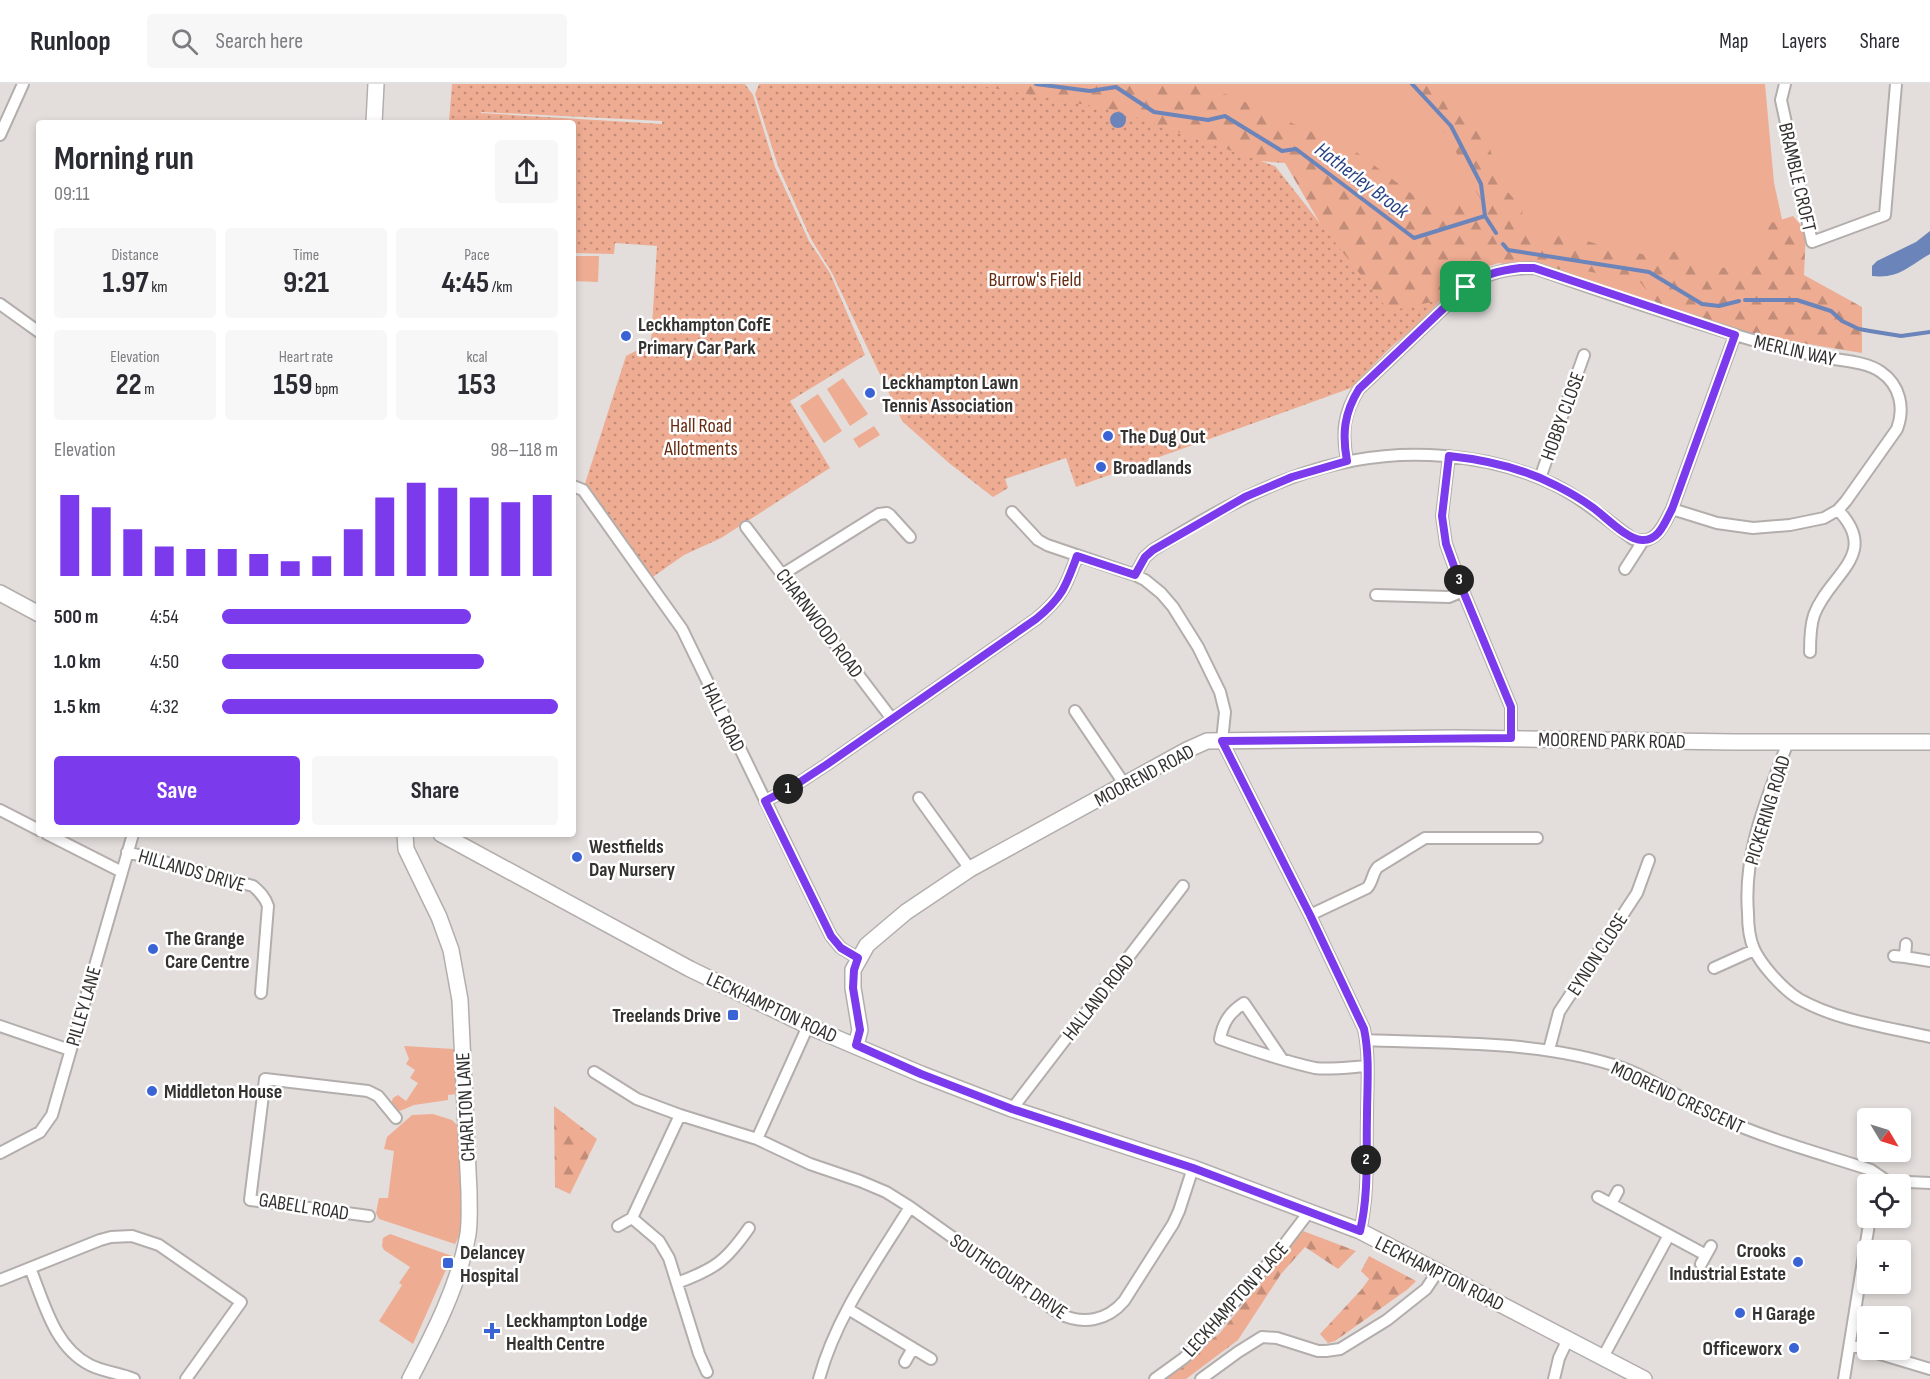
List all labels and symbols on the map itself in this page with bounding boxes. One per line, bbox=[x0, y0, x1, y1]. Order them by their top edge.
street label: BRAMBLE CROFT bbox=[1773, 121, 1821, 234]
water label: Hatherley Brook bbox=[1310, 137, 1414, 224]
pin bbox=[1440, 261, 1491, 312]
park label: Burrow's Field bbox=[988, 268, 1082, 292]
place label: Leckhampton CofE Primary Car Park bbox=[638, 313, 771, 360]
marker: Leckhampton CofE Primary Car Park bbox=[619, 329, 633, 343]
street label: MERLIN WAY bbox=[1752, 330, 1838, 372]
street label: HOBBY CLOSE bbox=[1536, 369, 1590, 464]
place label: Leckhampton Lawn Tennis Association bbox=[882, 371, 1018, 418]
marker: Leckhampton Lawn Tennis Association bbox=[863, 386, 877, 400]
park label: Hall Road Allotments bbox=[663, 414, 738, 461]
place label: The Dug Out bbox=[1120, 425, 1206, 449]
marker: The Dug Out bbox=[1101, 429, 1115, 443]
place label: Broadlands bbox=[1113, 456, 1192, 480]
marker: Broadlands bbox=[1094, 460, 1108, 474]
street label: CHARNWOOD ROAD bbox=[770, 564, 868, 683]
pin: 3 bbox=[1444, 565, 1474, 595]
street label: HALL ROAD bbox=[696, 679, 750, 756]
street label: MOOREND PARK ROAD bbox=[1538, 728, 1686, 754]
street label: MOOREND ROAD bbox=[1090, 740, 1198, 812]
street label: PICKERING ROAD bbox=[1740, 753, 1796, 868]
pin: 1 bbox=[773, 774, 803, 804]
place label: Westfields Day Nursery bbox=[589, 835, 676, 882]
street label: HILLANDS DRIVE bbox=[136, 844, 248, 898]
marker: Westfields Day Nursery bbox=[570, 850, 584, 864]
street label: EYNON CLOSE bbox=[1562, 909, 1633, 1000]
place label: The Grange Care Centre bbox=[165, 927, 250, 974]
marker: The Grange Care Centre bbox=[146, 942, 160, 956]
street label: HALLAND ROAD bbox=[1058, 950, 1140, 1045]
street label: PILLEY LANE bbox=[61, 964, 107, 1049]
street label: LECKHAMPTON ROAD bbox=[702, 967, 841, 1049]
place label: Treelands Drive bbox=[612, 1004, 721, 1028]
marker: Treelands Drive bbox=[726, 1008, 740, 1022]
street label: CHARLTON LANE bbox=[451, 1052, 481, 1162]
street label: MOOREND CRESCENT bbox=[1607, 1057, 1748, 1139]
place label: Middleton House bbox=[164, 1080, 282, 1104]
marker: Middleton House bbox=[145, 1084, 159, 1098]
north arrow bbox=[1857, 1108, 1911, 1162]
pin: 2 bbox=[1351, 1145, 1381, 1175]
street label: GABELL ROAD bbox=[257, 1188, 351, 1226]
street label: SOUTHCOURT DRIVE bbox=[945, 1229, 1072, 1325]
street label: LECKHAMPTON ROAD bbox=[1371, 1231, 1508, 1317]
street label: LECKHAMPTON PLACE bbox=[1178, 1237, 1294, 1362]
place label: Crooks Industrial Estate bbox=[1669, 1239, 1786, 1286]
place label: Delancey Hospital bbox=[460, 1241, 526, 1288]
marker: Crooks Industrial Estate bbox=[1791, 1255, 1805, 1269]
marker: Delancey Hospital bbox=[441, 1256, 455, 1270]
place label: H Garage bbox=[1752, 1302, 1815, 1326]
marker: H Garage bbox=[1733, 1306, 1747, 1320]
place label: Leckhampton Lodge Health Centre bbox=[506, 1309, 647, 1356]
marker: Leckhampton Lodge Health Centre bbox=[483, 1322, 501, 1340]
place label: Officeworx bbox=[1703, 1337, 1783, 1361]
marker: Officeworx bbox=[1787, 1341, 1801, 1355]

